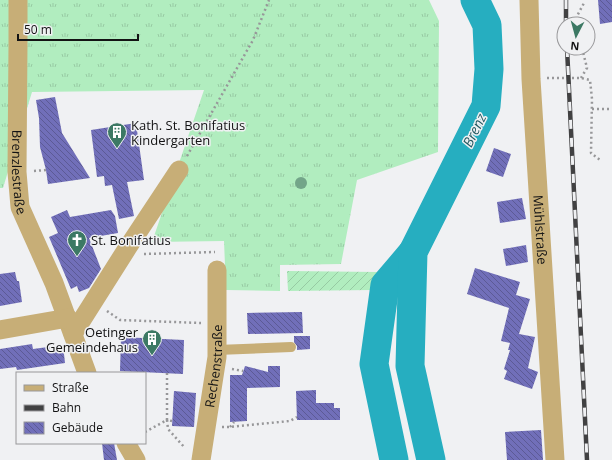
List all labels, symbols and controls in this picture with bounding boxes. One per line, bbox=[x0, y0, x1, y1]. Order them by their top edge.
scale bar bbox=[18, 16, 138, 42]
north arrow bbox=[556, 16, 596, 56]
text: 50 m bbox=[24, 21, 52, 38]
text: N bbox=[570, 39, 580, 54]
water label: Brenz bbox=[458, 109, 491, 150]
place label: Kath. St. Bonifatius Kindergarten bbox=[131, 116, 245, 149]
building icon: Kath. St. Bonifatius Kindergarten bbox=[106, 121, 128, 149]
street label: Brenzlestraße bbox=[8, 130, 31, 217]
street label: Mühlstraße bbox=[529, 194, 552, 265]
church icon: St. Bonifatius bbox=[66, 229, 88, 257]
place label: St. Bonifatius bbox=[91, 231, 171, 249]
place label: Oetinger Gemeindehaus bbox=[46, 323, 139, 356]
street label: Rechenstraße bbox=[200, 324, 226, 409]
building icon: Oetinger Gemeindehaus bbox=[141, 328, 163, 356]
legend bbox=[16, 372, 146, 444]
text: Straße bbox=[52, 379, 89, 396]
text: Bahn bbox=[52, 399, 81, 416]
text: Gebäude bbox=[52, 419, 103, 436]

